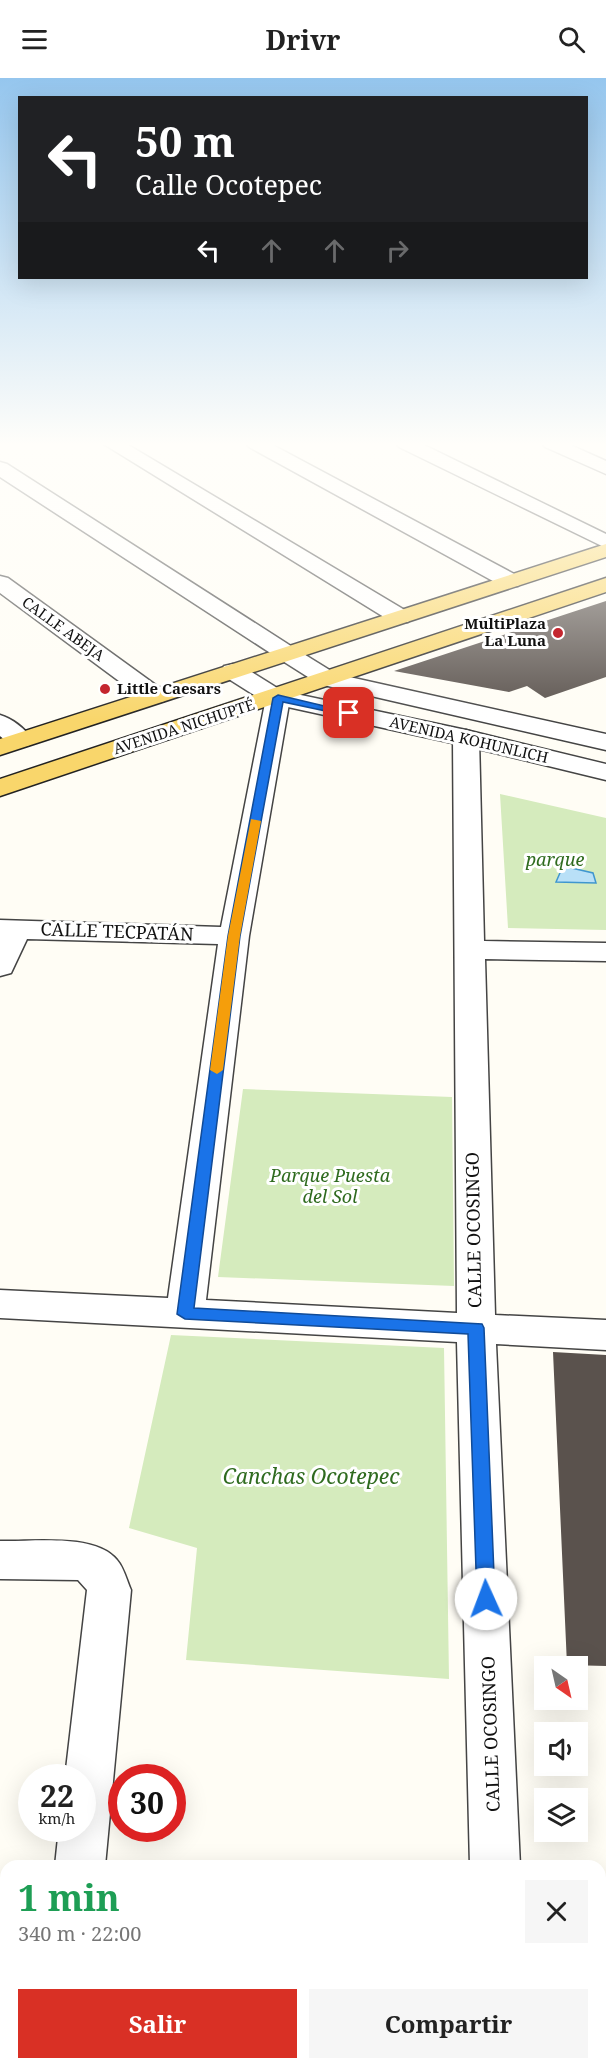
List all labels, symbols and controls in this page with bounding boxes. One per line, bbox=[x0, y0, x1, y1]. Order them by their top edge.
text: Drivr bbox=[266, 21, 340, 58]
icon: menu bbox=[18, 23, 51, 56]
icon: search bbox=[555, 23, 588, 56]
text: 50 m bbox=[135, 112, 235, 169]
icon: left bbox=[36, 120, 114, 198]
text: Calle Ocotepec bbox=[135, 166, 322, 203]
icon: left bbox=[192, 234, 225, 267]
icon: ahead bbox=[255, 234, 288, 267]
icon: ahead bbox=[318, 234, 351, 267]
icon: right bbox=[381, 234, 414, 267]
street label: CALLE ABEJA bbox=[18, 591, 109, 665]
place label: MultiPlaza La Luna bbox=[464, 613, 546, 650]
marker: MultiPlaza La Luna bbox=[551, 626, 565, 640]
place label: Little Caesars bbox=[117, 678, 221, 698]
marker: Little Caesars bbox=[98, 682, 112, 696]
pin bbox=[323, 687, 374, 738]
street label: AVENIDA NICHUPTÉ bbox=[111, 694, 257, 758]
icon: arrive bbox=[332, 696, 365, 729]
street label: AVENIDA KOHUNLICH bbox=[388, 711, 551, 767]
park label: parque bbox=[525, 847, 584, 871]
street label: CALLE TECPATÁN bbox=[40, 916, 194, 946]
street label: CALLE OCOSINGO bbox=[460, 1152, 486, 1308]
park label: Parque Puesta del Sol bbox=[269, 1163, 391, 1208]
park label: Canchas Ocotepec bbox=[223, 1462, 400, 1490]
position arrow bbox=[454, 1567, 518, 1631]
street label: CALLE OCOSINGO bbox=[475, 1656, 505, 1812]
north arrow bbox=[534, 1656, 588, 1710]
map controls bbox=[534, 1656, 588, 1842]
button: sound bbox=[534, 1722, 588, 1776]
speed limit sign: 30 bbox=[108, 1764, 186, 1842]
text: 22 bbox=[40, 1775, 74, 1816]
button: layers bbox=[534, 1788, 588, 1842]
text: km/h bbox=[39, 1808, 75, 1828]
text: 1 min bbox=[18, 1873, 120, 1922]
button: close bbox=[525, 1880, 588, 1943]
text: 340 m · 22:00 bbox=[18, 1920, 141, 1947]
button: Salir bbox=[18, 1989, 297, 2058]
button: Compartir bbox=[309, 1989, 588, 2058]

